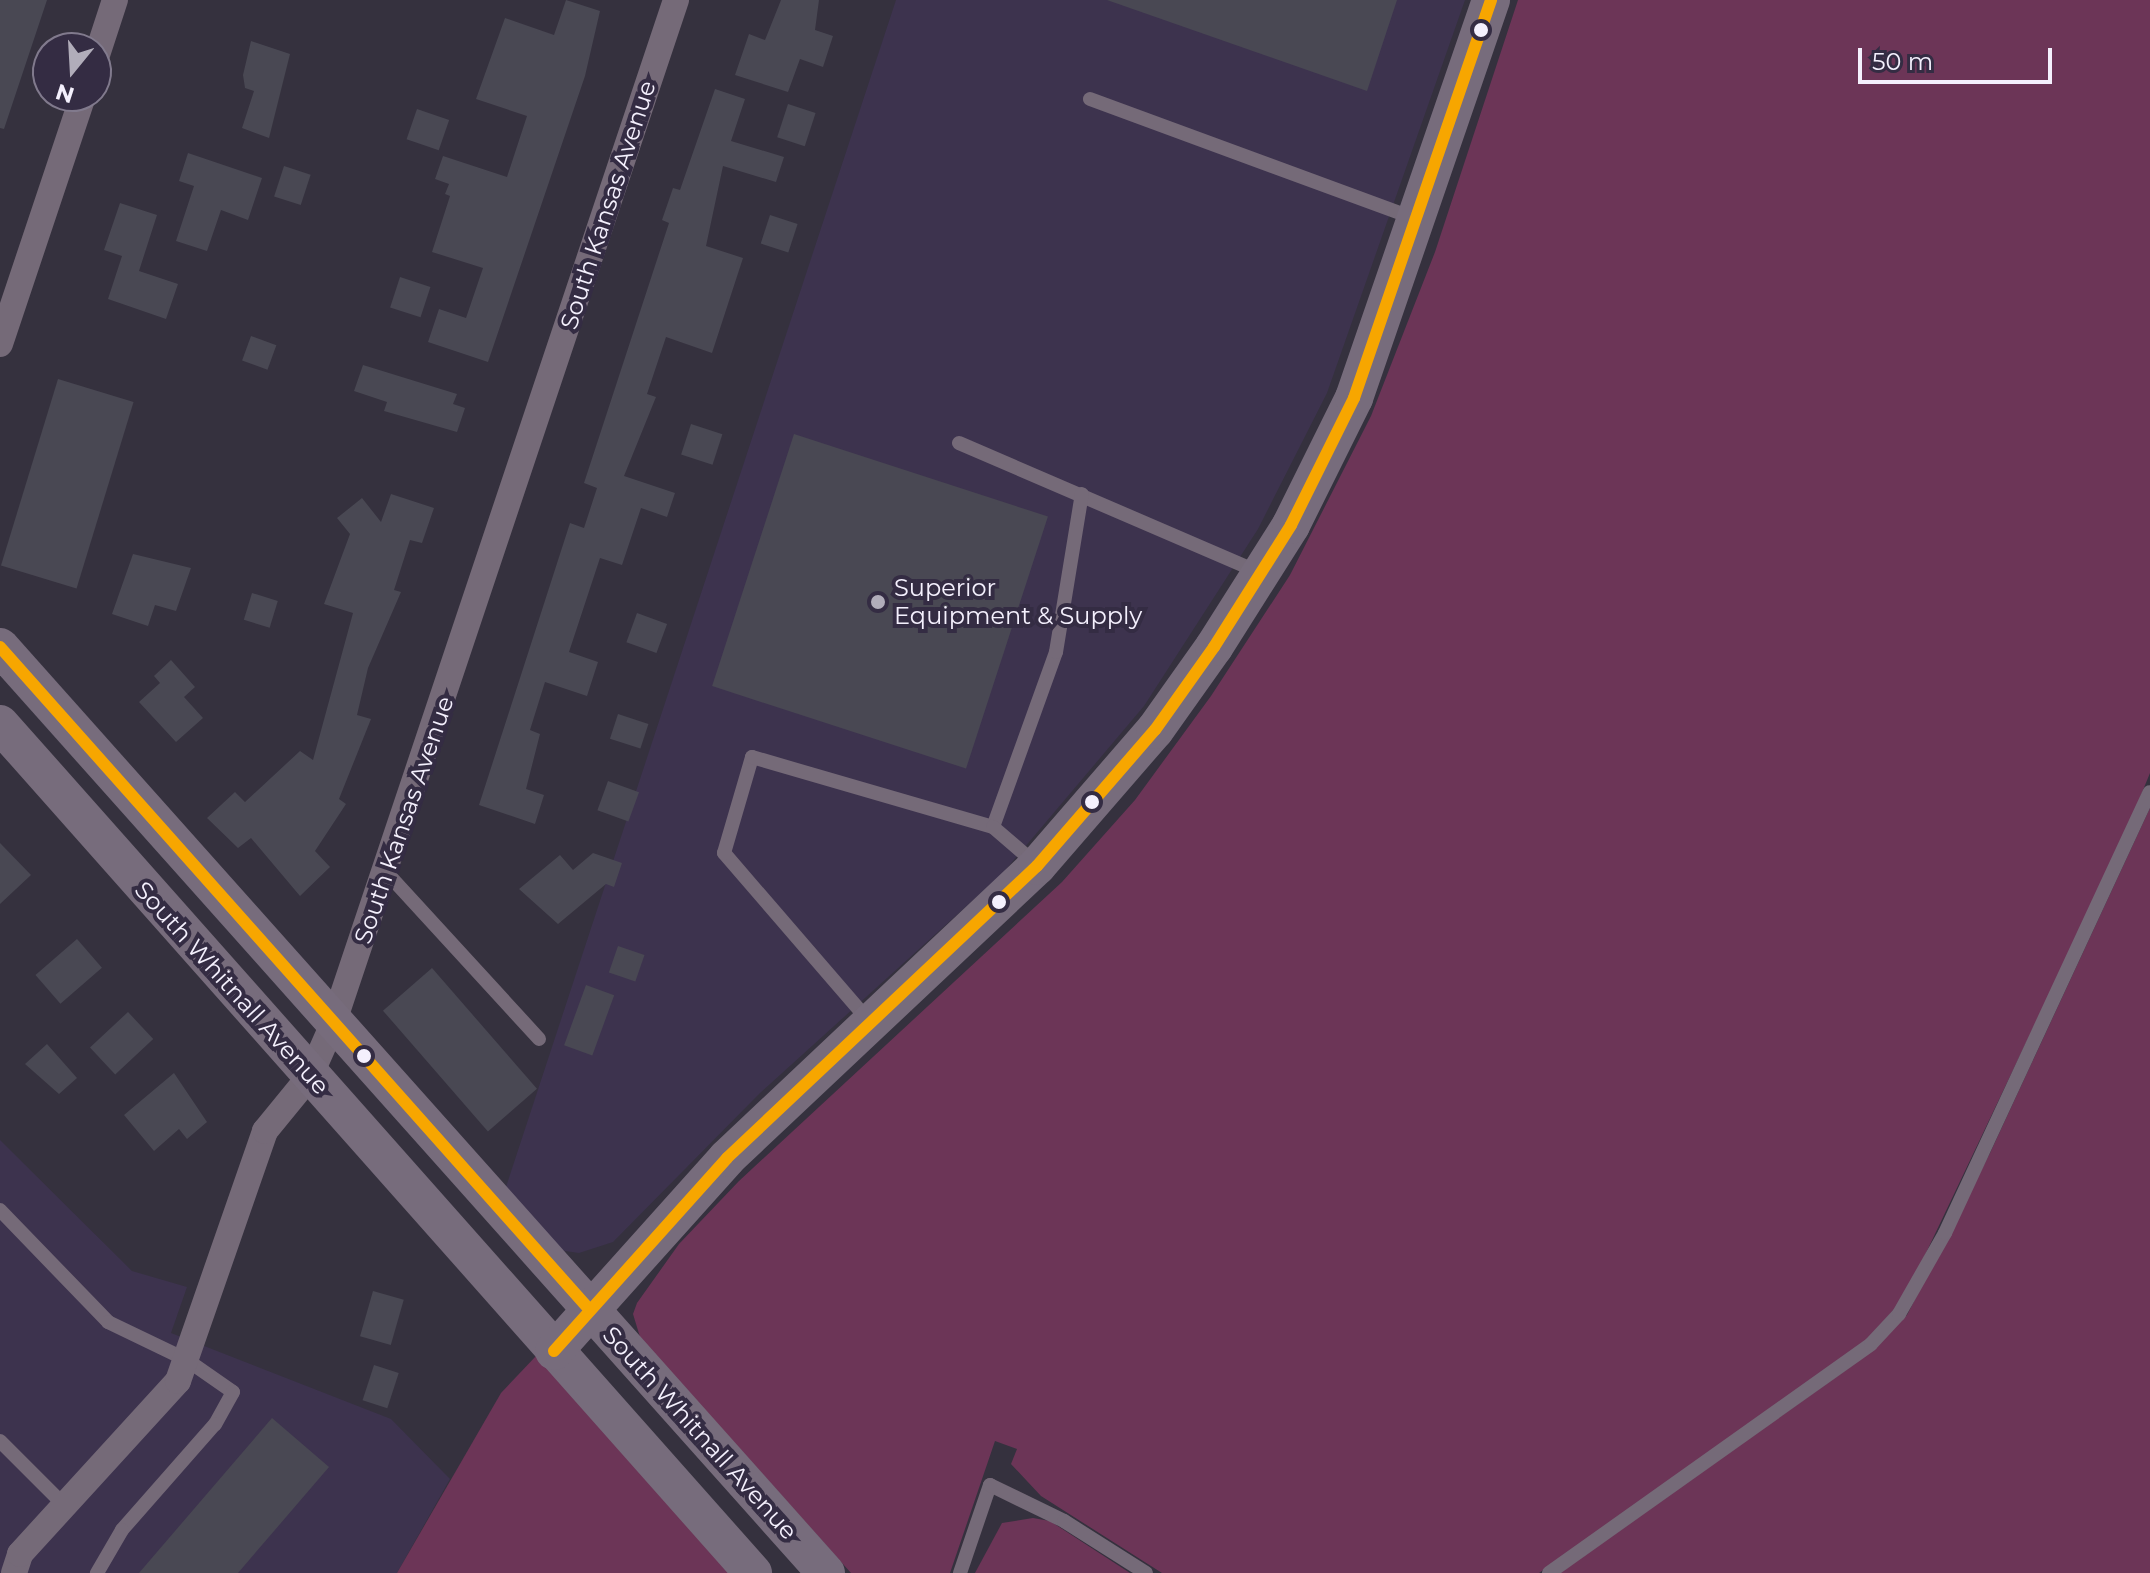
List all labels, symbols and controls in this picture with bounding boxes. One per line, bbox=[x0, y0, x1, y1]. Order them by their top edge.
unlabelled marker bbox=[1473, 22, 1489, 38]
north arrow bbox=[32, 32, 112, 112]
scale bar bbox=[1862, 32, 2056, 82]
text: 50 m bbox=[1872, 47, 1933, 76]
street label: South Kansas Avenue bbox=[554, 77, 662, 333]
text: N bbox=[52, 78, 78, 109]
place label: Superior Equipment & Supply bbox=[894, 574, 1142, 630]
marker: Superior Equipment & Supply bbox=[869, 593, 887, 611]
street label: South Kansas Avenue bbox=[348, 693, 460, 947]
unlabelled marker bbox=[1084, 794, 1100, 810]
street label: South Whitnall Avenue bbox=[129, 876, 335, 1100]
unlabelled marker bbox=[991, 894, 1007, 910]
unlabelled marker bbox=[356, 1048, 372, 1064]
street label: South Whitnall Avenue bbox=[597, 1321, 803, 1545]

